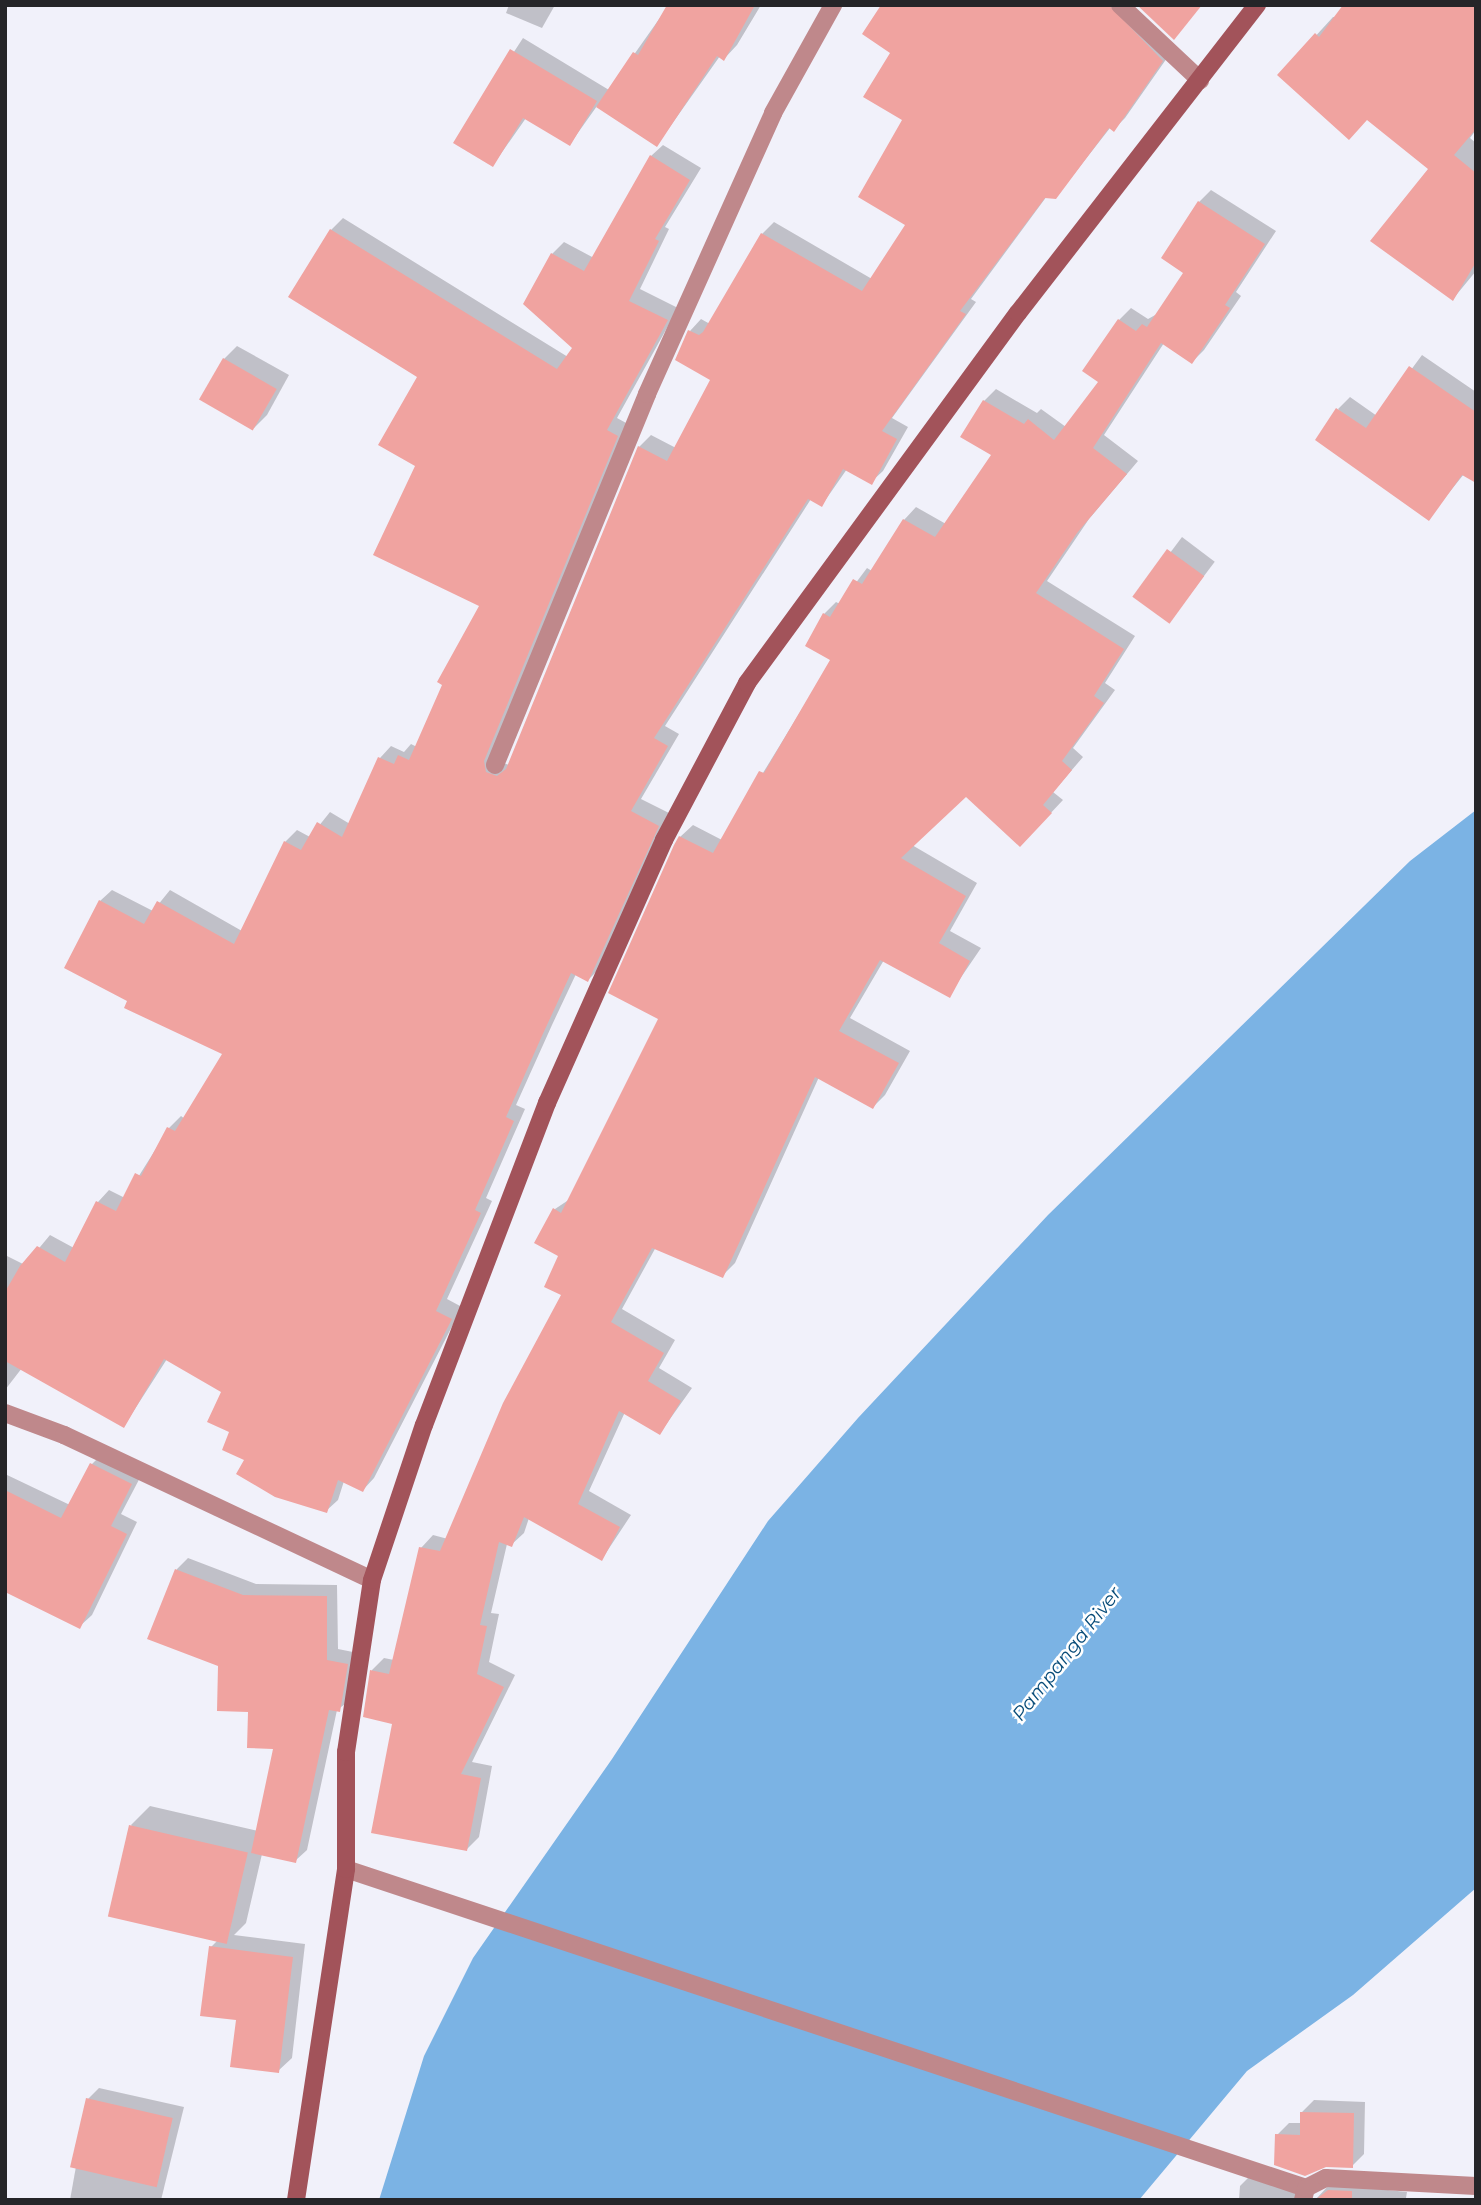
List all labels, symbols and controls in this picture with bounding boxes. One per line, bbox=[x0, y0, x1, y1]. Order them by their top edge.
water label: Pampanga River bbox=[1008, 1582, 1126, 1726]

